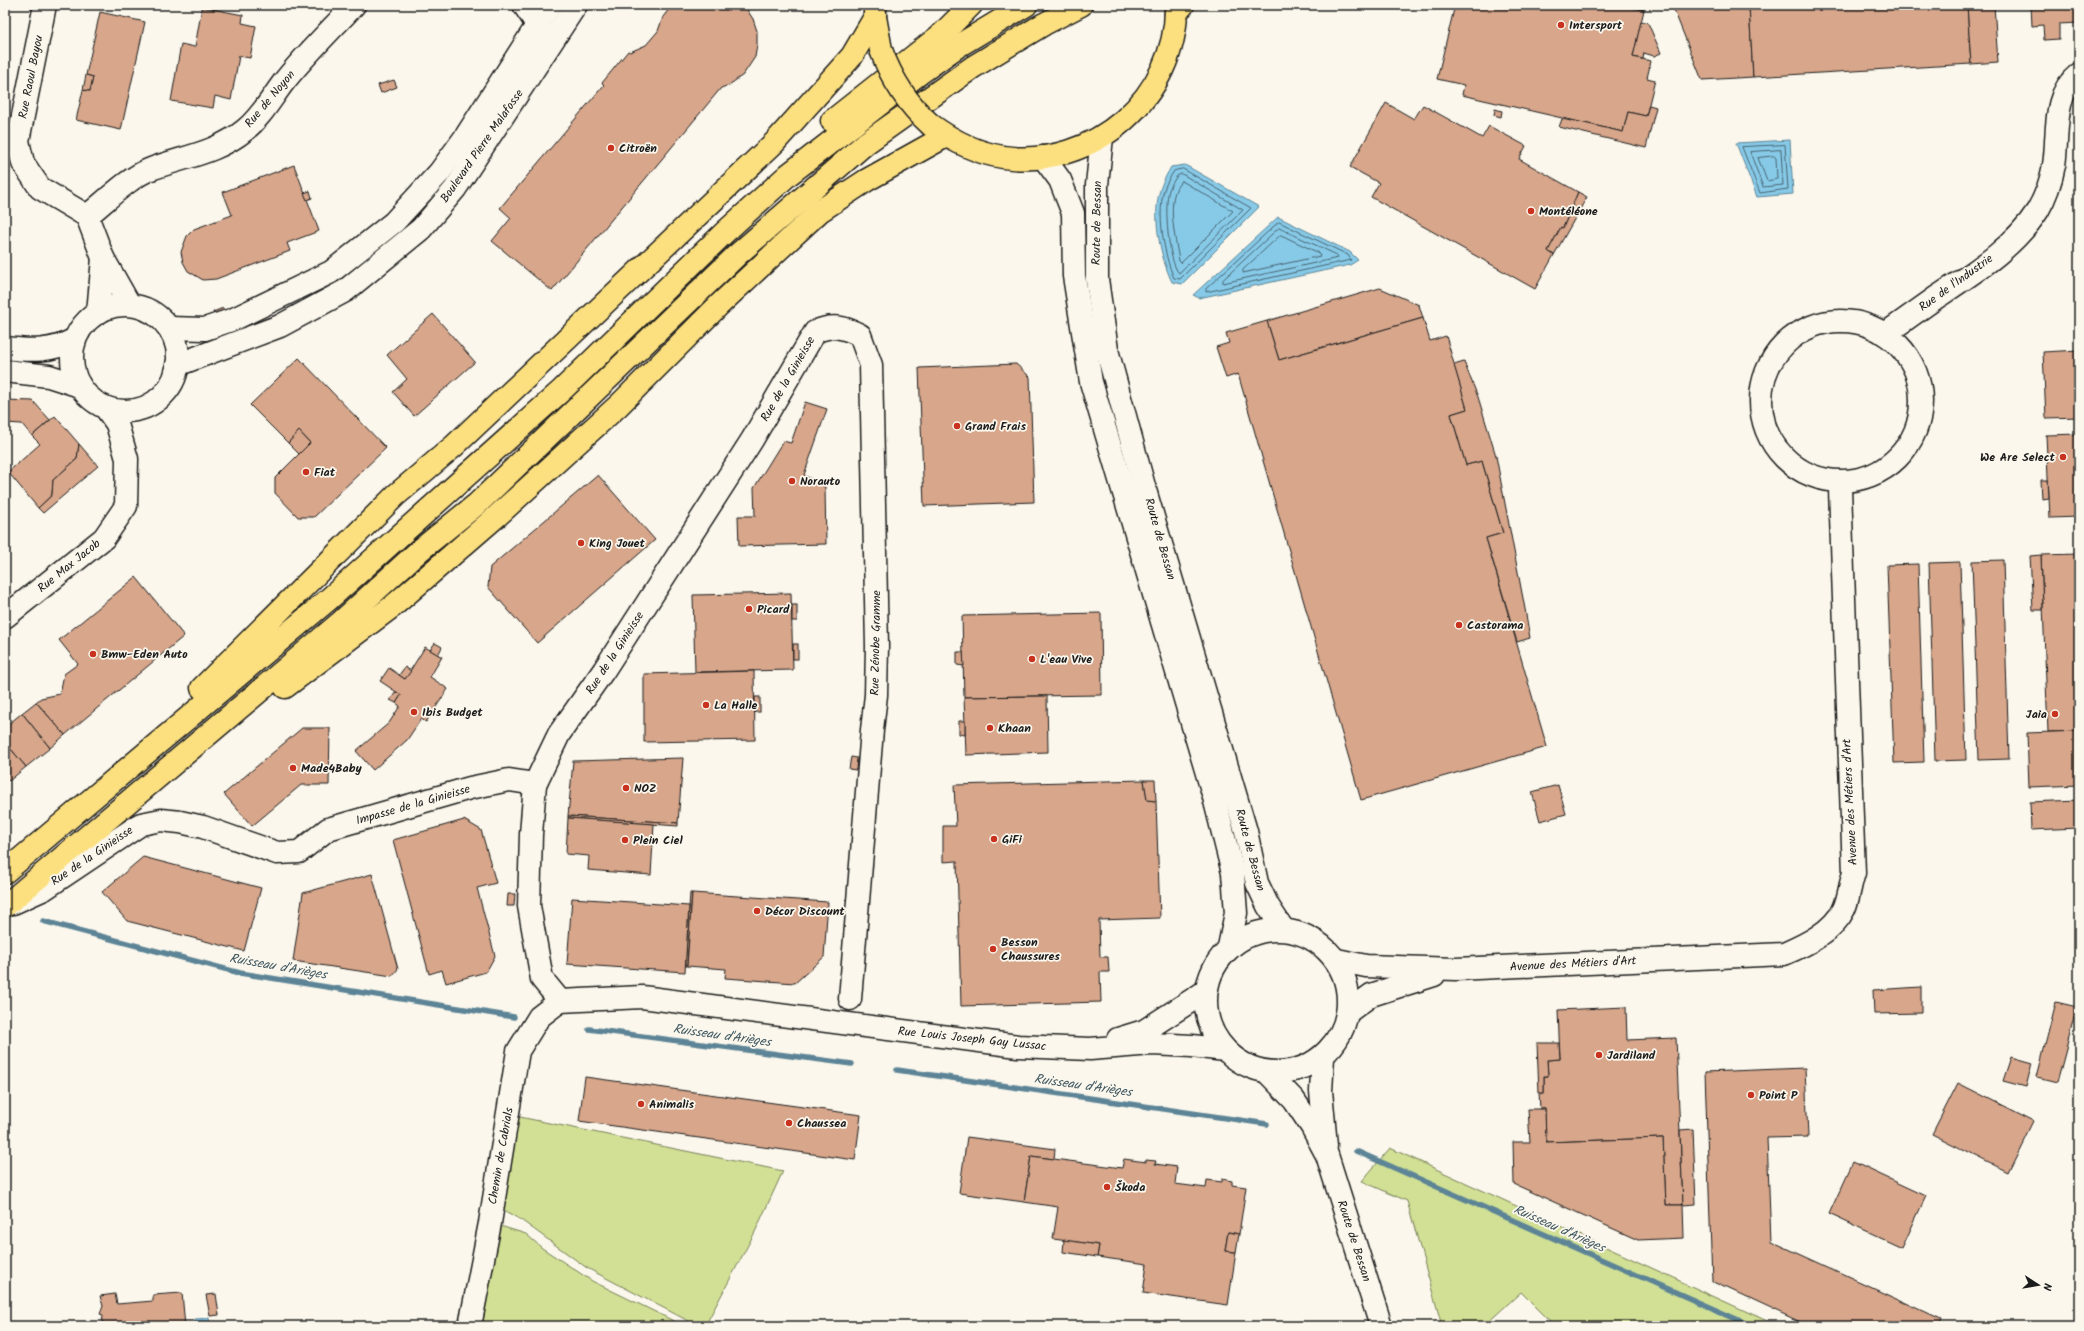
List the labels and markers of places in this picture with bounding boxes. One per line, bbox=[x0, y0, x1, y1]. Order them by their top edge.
place label: Intersport bbox=[1569, 16, 1623, 35]
marker: Intersport bbox=[1556, 20, 1566, 30]
place label: Citroën bbox=[619, 139, 657, 158]
marker: Citroën bbox=[606, 143, 616, 153]
place label: Montéléone bbox=[1539, 202, 1598, 221]
marker: Montéléone bbox=[1526, 206, 1536, 216]
place label: Grand Frais bbox=[965, 417, 1026, 436]
marker: Grand Frais bbox=[952, 421, 962, 431]
place label: We Are Select bbox=[1980, 448, 2056, 467]
marker: We Are Select bbox=[2058, 452, 2068, 462]
place label: Fiat bbox=[314, 463, 336, 482]
marker: Fiat bbox=[301, 467, 311, 477]
place label: Norauto bbox=[800, 472, 841, 491]
marker: Norauto bbox=[787, 476, 797, 486]
place label: King Jouet bbox=[589, 534, 645, 553]
marker: King Jouet bbox=[576, 538, 586, 548]
place label: Picard bbox=[757, 600, 790, 619]
marker: Picard bbox=[744, 604, 754, 614]
place label: Castorama bbox=[1467, 616, 1523, 635]
marker: Castorama bbox=[1454, 620, 1464, 630]
place label: Bmw-Eden Auto bbox=[101, 645, 188, 664]
marker: Bmw-Eden Auto bbox=[88, 649, 98, 659]
place label: L'eau Vive bbox=[1040, 650, 1092, 669]
marker: L'eau Vive bbox=[1027, 654, 1037, 664]
place label: La Halle bbox=[714, 696, 758, 715]
marker: La Halle bbox=[701, 700, 711, 710]
place label: Ibis Budget bbox=[422, 703, 483, 722]
place label: Jaia bbox=[2026, 705, 2047, 724]
marker: Ibis Budget bbox=[409, 707, 419, 717]
marker: Jaia bbox=[2050, 709, 2060, 719]
place label: Khaan bbox=[998, 719, 1031, 738]
marker: Khaan bbox=[985, 723, 995, 733]
place label: Made4Baby bbox=[301, 759, 362, 778]
marker: Made4Baby bbox=[288, 763, 298, 773]
place label: NOZ bbox=[634, 779, 657, 798]
marker: NOZ bbox=[621, 783, 631, 793]
place label: GiFi bbox=[1002, 830, 1023, 849]
place label: Plein Ciel bbox=[633, 831, 683, 850]
marker: GiFi bbox=[989, 834, 999, 844]
marker: Plein Ciel bbox=[620, 835, 630, 845]
place label: Décor Discount bbox=[765, 902, 845, 921]
marker: Décor Discount bbox=[752, 906, 762, 916]
place label: Besson Chaussures bbox=[1001, 933, 1060, 966]
marker: Besson Chaussures bbox=[988, 944, 998, 954]
place label: Jardiland bbox=[1607, 1046, 1656, 1065]
marker: Jardiland bbox=[1594, 1050, 1604, 1060]
place label: Point P bbox=[1759, 1086, 1798, 1105]
marker: Point P bbox=[1746, 1090, 1756, 1100]
place label: Animalis bbox=[649, 1095, 695, 1114]
marker: Animalis bbox=[636, 1099, 646, 1109]
place label: Chaussea bbox=[797, 1114, 846, 1133]
marker: Chaussea bbox=[784, 1118, 794, 1128]
place label: Škoda bbox=[1115, 1178, 1145, 1197]
marker: Škoda bbox=[1102, 1182, 1112, 1192]

